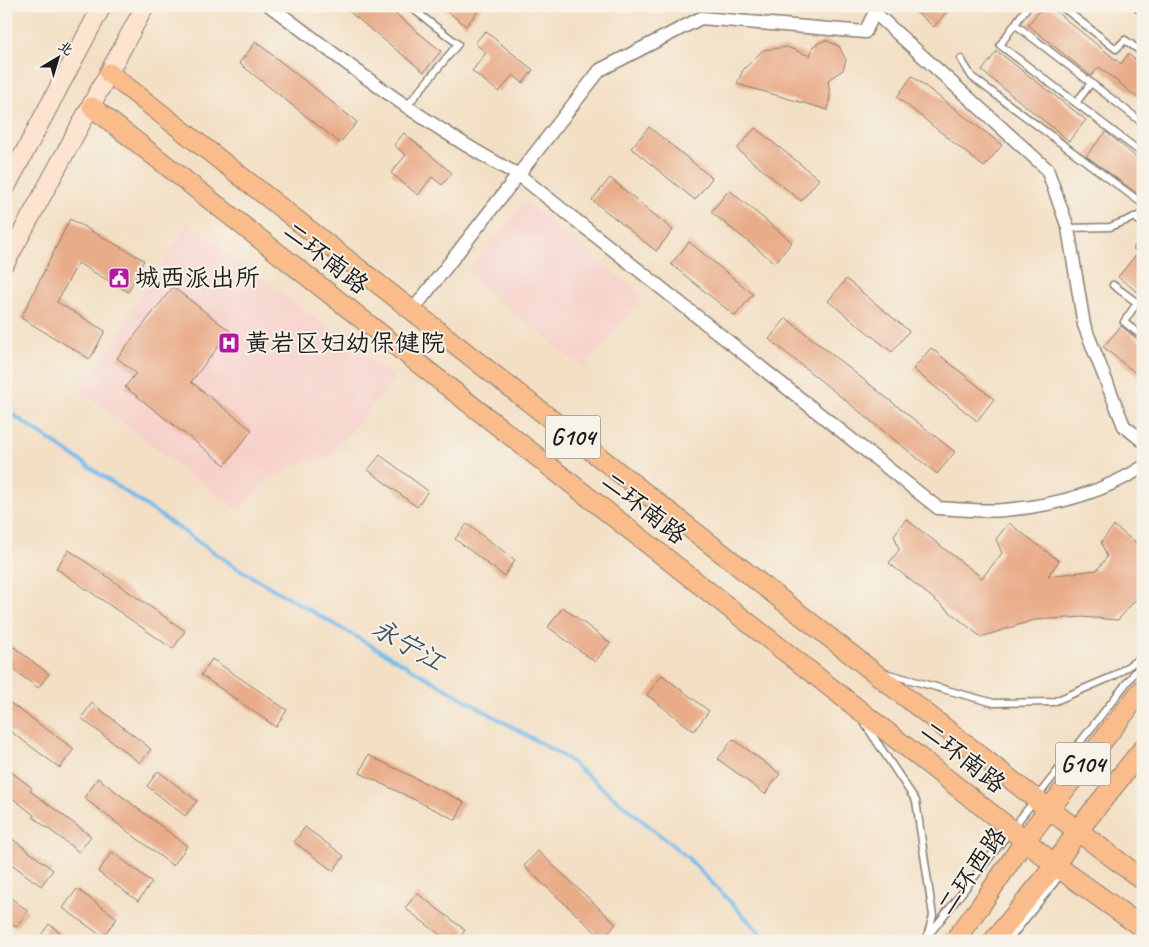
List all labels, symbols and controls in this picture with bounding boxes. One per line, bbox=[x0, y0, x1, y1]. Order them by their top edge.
north arrow bbox=[32, 32, 82, 82]
text: 北 bbox=[55, 37, 76, 59]
street label: 二环南路 bbox=[277, 215, 375, 301]
place label: 城西派出所 bbox=[135, 262, 260, 294]
public building icon: 城西派出所 bbox=[107, 266, 131, 290]
place label: 黄岩区妇幼保健院 bbox=[245, 327, 445, 359]
hospital icon: 黄岩区妇幼保健院 bbox=[217, 331, 241, 355]
road number: G104 bbox=[546, 416, 600, 458]
street label: 二环南路 bbox=[595, 465, 693, 551]
water label: 永宁江 bbox=[366, 611, 451, 679]
street label: 二环南路 bbox=[914, 714, 1012, 800]
road number: G104 bbox=[1056, 742, 1110, 786]
street label: 二环西路 bbox=[930, 821, 1014, 921]

